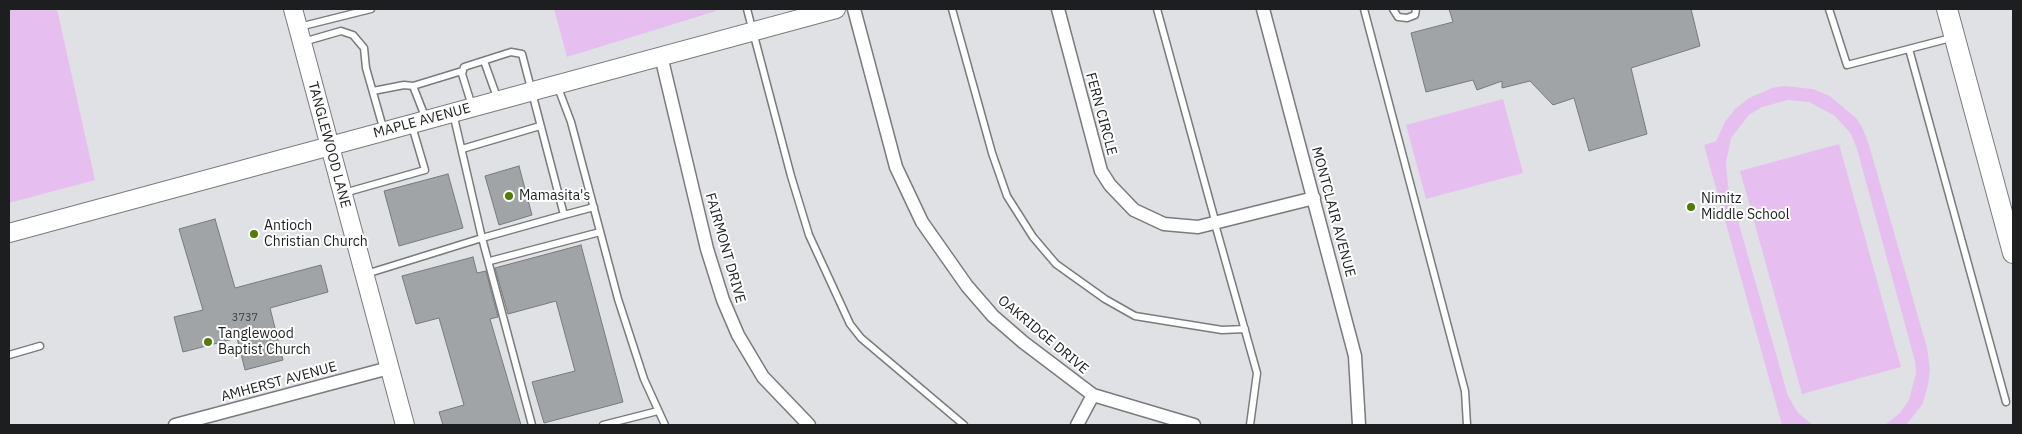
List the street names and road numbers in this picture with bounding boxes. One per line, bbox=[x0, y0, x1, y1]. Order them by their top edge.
street label: FERN CIRCLE bbox=[1082, 71, 1120, 157]
street label: TANGLEWOOD LANE bbox=[304, 80, 354, 210]
street label: MAPLE AVENUE bbox=[372, 100, 472, 142]
street label: MONTCLAIR AVENUE bbox=[1307, 145, 1359, 279]
street label: FAIRMONT DRIVE bbox=[701, 191, 749, 305]
street label: OAKRIDGE DRIVE bbox=[994, 292, 1092, 378]
street label: AMHERST AVENUE bbox=[219, 358, 339, 406]

